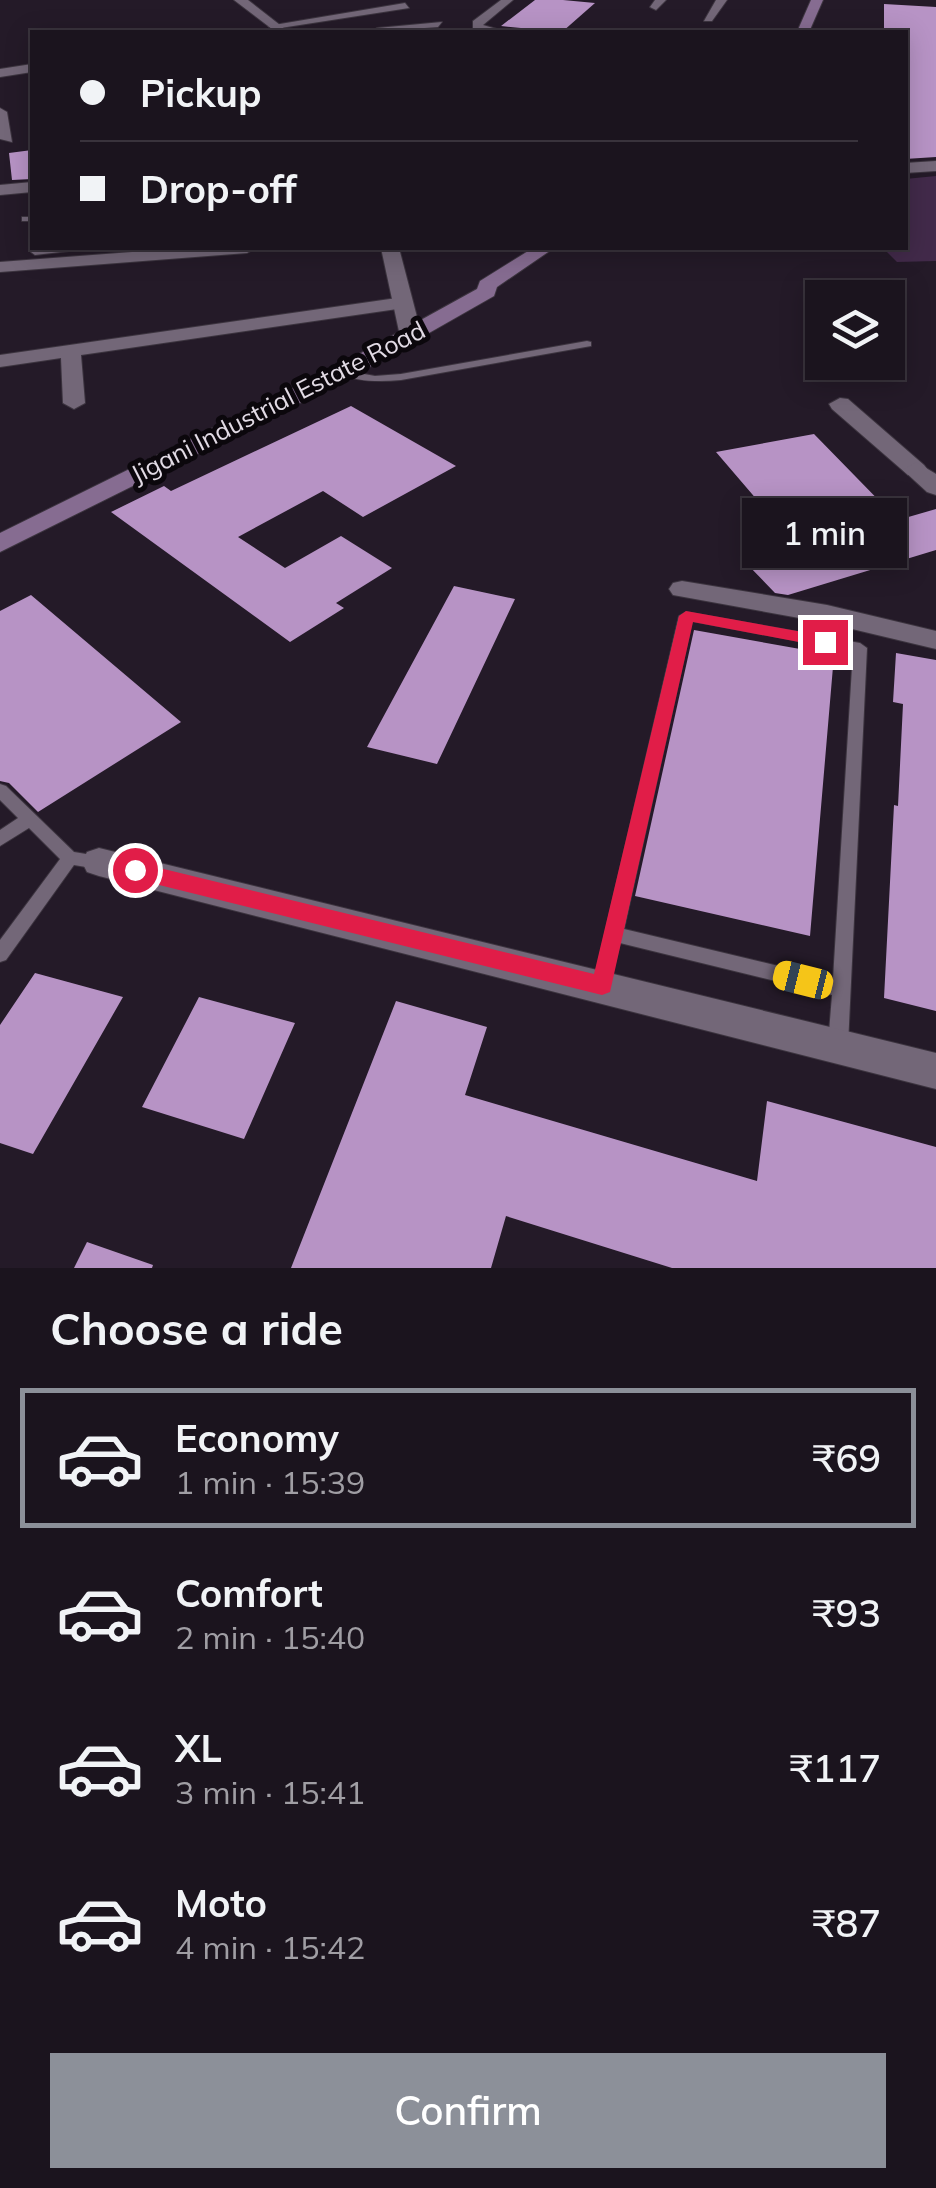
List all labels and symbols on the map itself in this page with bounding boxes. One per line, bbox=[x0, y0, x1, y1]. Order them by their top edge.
street label: Jigani Industrial Estate Road bbox=[125, 314, 430, 489]
callout: 1 min bbox=[742, 497, 908, 567]
route end bbox=[803, 620, 848, 665]
route start bbox=[113, 848, 158, 893]
car bbox=[770, 958, 836, 1002]

